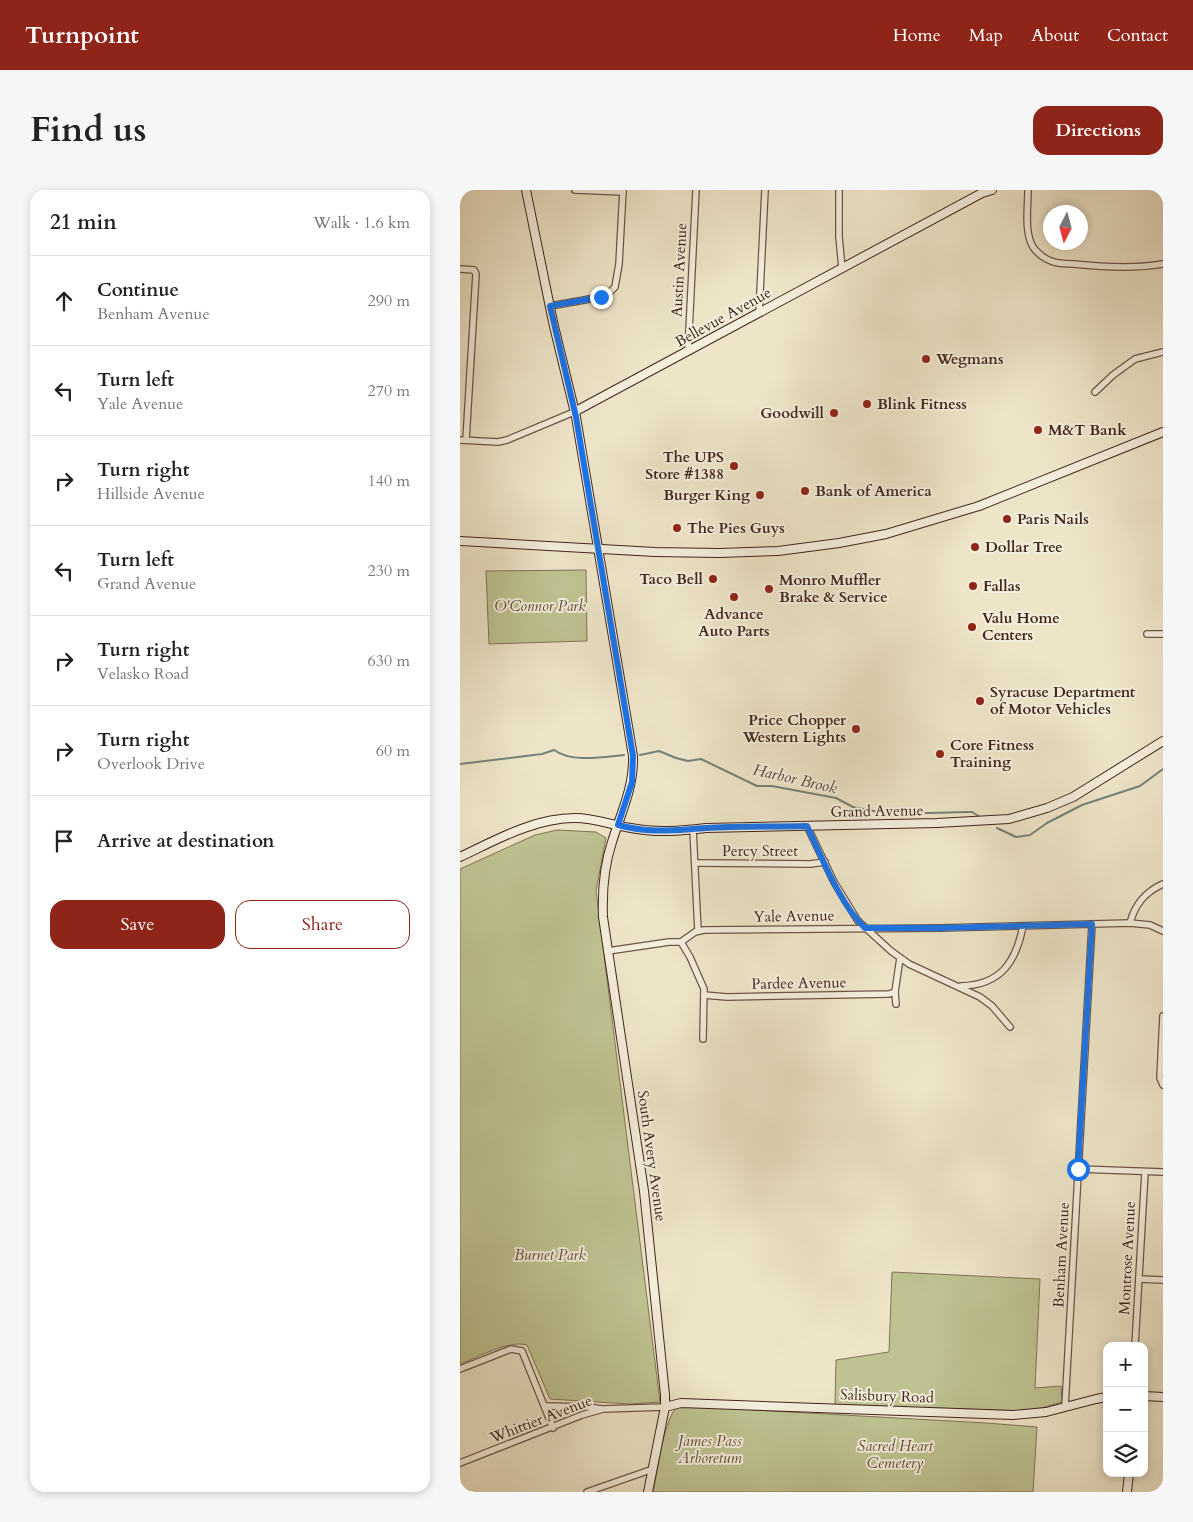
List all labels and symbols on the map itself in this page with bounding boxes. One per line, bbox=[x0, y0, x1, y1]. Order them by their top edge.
north arrow bbox=[1043, 205, 1088, 250]
street label: Austin Avenue bbox=[667, 222, 691, 317]
street label: Bellevue Avenue bbox=[671, 282, 775, 352]
route end bbox=[590, 286, 613, 309]
place label: Wegmans bbox=[935, 349, 1004, 369]
marker: Wegmans bbox=[920, 353, 932, 365]
place label: Blink Fitness bbox=[877, 394, 967, 414]
marker: Blink Fitness bbox=[861, 398, 873, 410]
place label: Goodwill bbox=[760, 403, 825, 423]
marker: Goodwill bbox=[828, 407, 840, 419]
place label: M&T Bank bbox=[1048, 420, 1127, 440]
marker: M&T Bank bbox=[1032, 424, 1044, 436]
place label: The UPS Store #1388 bbox=[645, 447, 724, 484]
marker: The UPS Store #1388 bbox=[728, 460, 740, 472]
place label: Bank of America bbox=[815, 481, 932, 501]
place label: Burger King bbox=[663, 485, 750, 505]
marker: Bank of America bbox=[799, 485, 811, 497]
marker: Burger King bbox=[754, 489, 766, 501]
place label: Paris Nails bbox=[1017, 509, 1089, 529]
marker: Paris Nails bbox=[1001, 513, 1013, 525]
place label: The Pies Guys bbox=[687, 518, 785, 538]
marker: The Pies Guys bbox=[671, 522, 683, 534]
place label: Dollar Tree bbox=[985, 537, 1063, 557]
marker: Dollar Tree bbox=[969, 541, 981, 553]
place label: Taco Bell bbox=[639, 569, 704, 589]
place label: Monro Muffler Brake & Service bbox=[779, 570, 888, 607]
marker: Taco Bell bbox=[707, 573, 719, 585]
place label: Fallas bbox=[983, 576, 1021, 596]
marker: Fallas bbox=[967, 580, 979, 592]
marker: Monro Muffler Brake & Service bbox=[763, 583, 775, 595]
marker: Advance Auto Parts bbox=[728, 591, 740, 603]
park label: O'Connor Park bbox=[494, 596, 586, 616]
place label: Advance Auto Parts bbox=[698, 604, 770, 641]
place label: Valu Home Centers bbox=[982, 608, 1060, 645]
marker: Valu Home Centers bbox=[966, 621, 978, 633]
place label: Syracuse Department of Motor Vehicles bbox=[990, 682, 1136, 719]
marker: Syracuse Department of Motor Vehicles bbox=[974, 695, 986, 707]
place label: Price Chopper Western Lights bbox=[742, 710, 847, 747]
marker: Price Chopper Western Lights bbox=[850, 723, 862, 735]
place label: Core Fitness Training bbox=[950, 735, 1034, 772]
marker: Core Fitness Training bbox=[934, 748, 946, 760]
water label: Harbor Brook bbox=[751, 759, 839, 799]
street label: Grand Avenue bbox=[830, 800, 924, 822]
street label: Percy Street bbox=[722, 841, 798, 861]
street label: Yale Avenue bbox=[753, 905, 835, 927]
street label: Pardee Avenue bbox=[751, 972, 847, 994]
street label: South Avery Avenue bbox=[633, 1089, 671, 1223]
route start bbox=[1067, 1158, 1090, 1181]
street label: Montrose Avenue bbox=[1114, 1201, 1140, 1315]
street label: Benham Avenue bbox=[1048, 1202, 1074, 1308]
park label: Burnet Park bbox=[514, 1245, 586, 1265]
street label: Salisbury Road bbox=[840, 1384, 934, 1408]
street label: Whittier Avenue bbox=[486, 1390, 595, 1448]
park label: James Pass Arboretum bbox=[674, 1431, 742, 1468]
park label: Sacred Heart Cemetery bbox=[857, 1436, 933, 1473]

